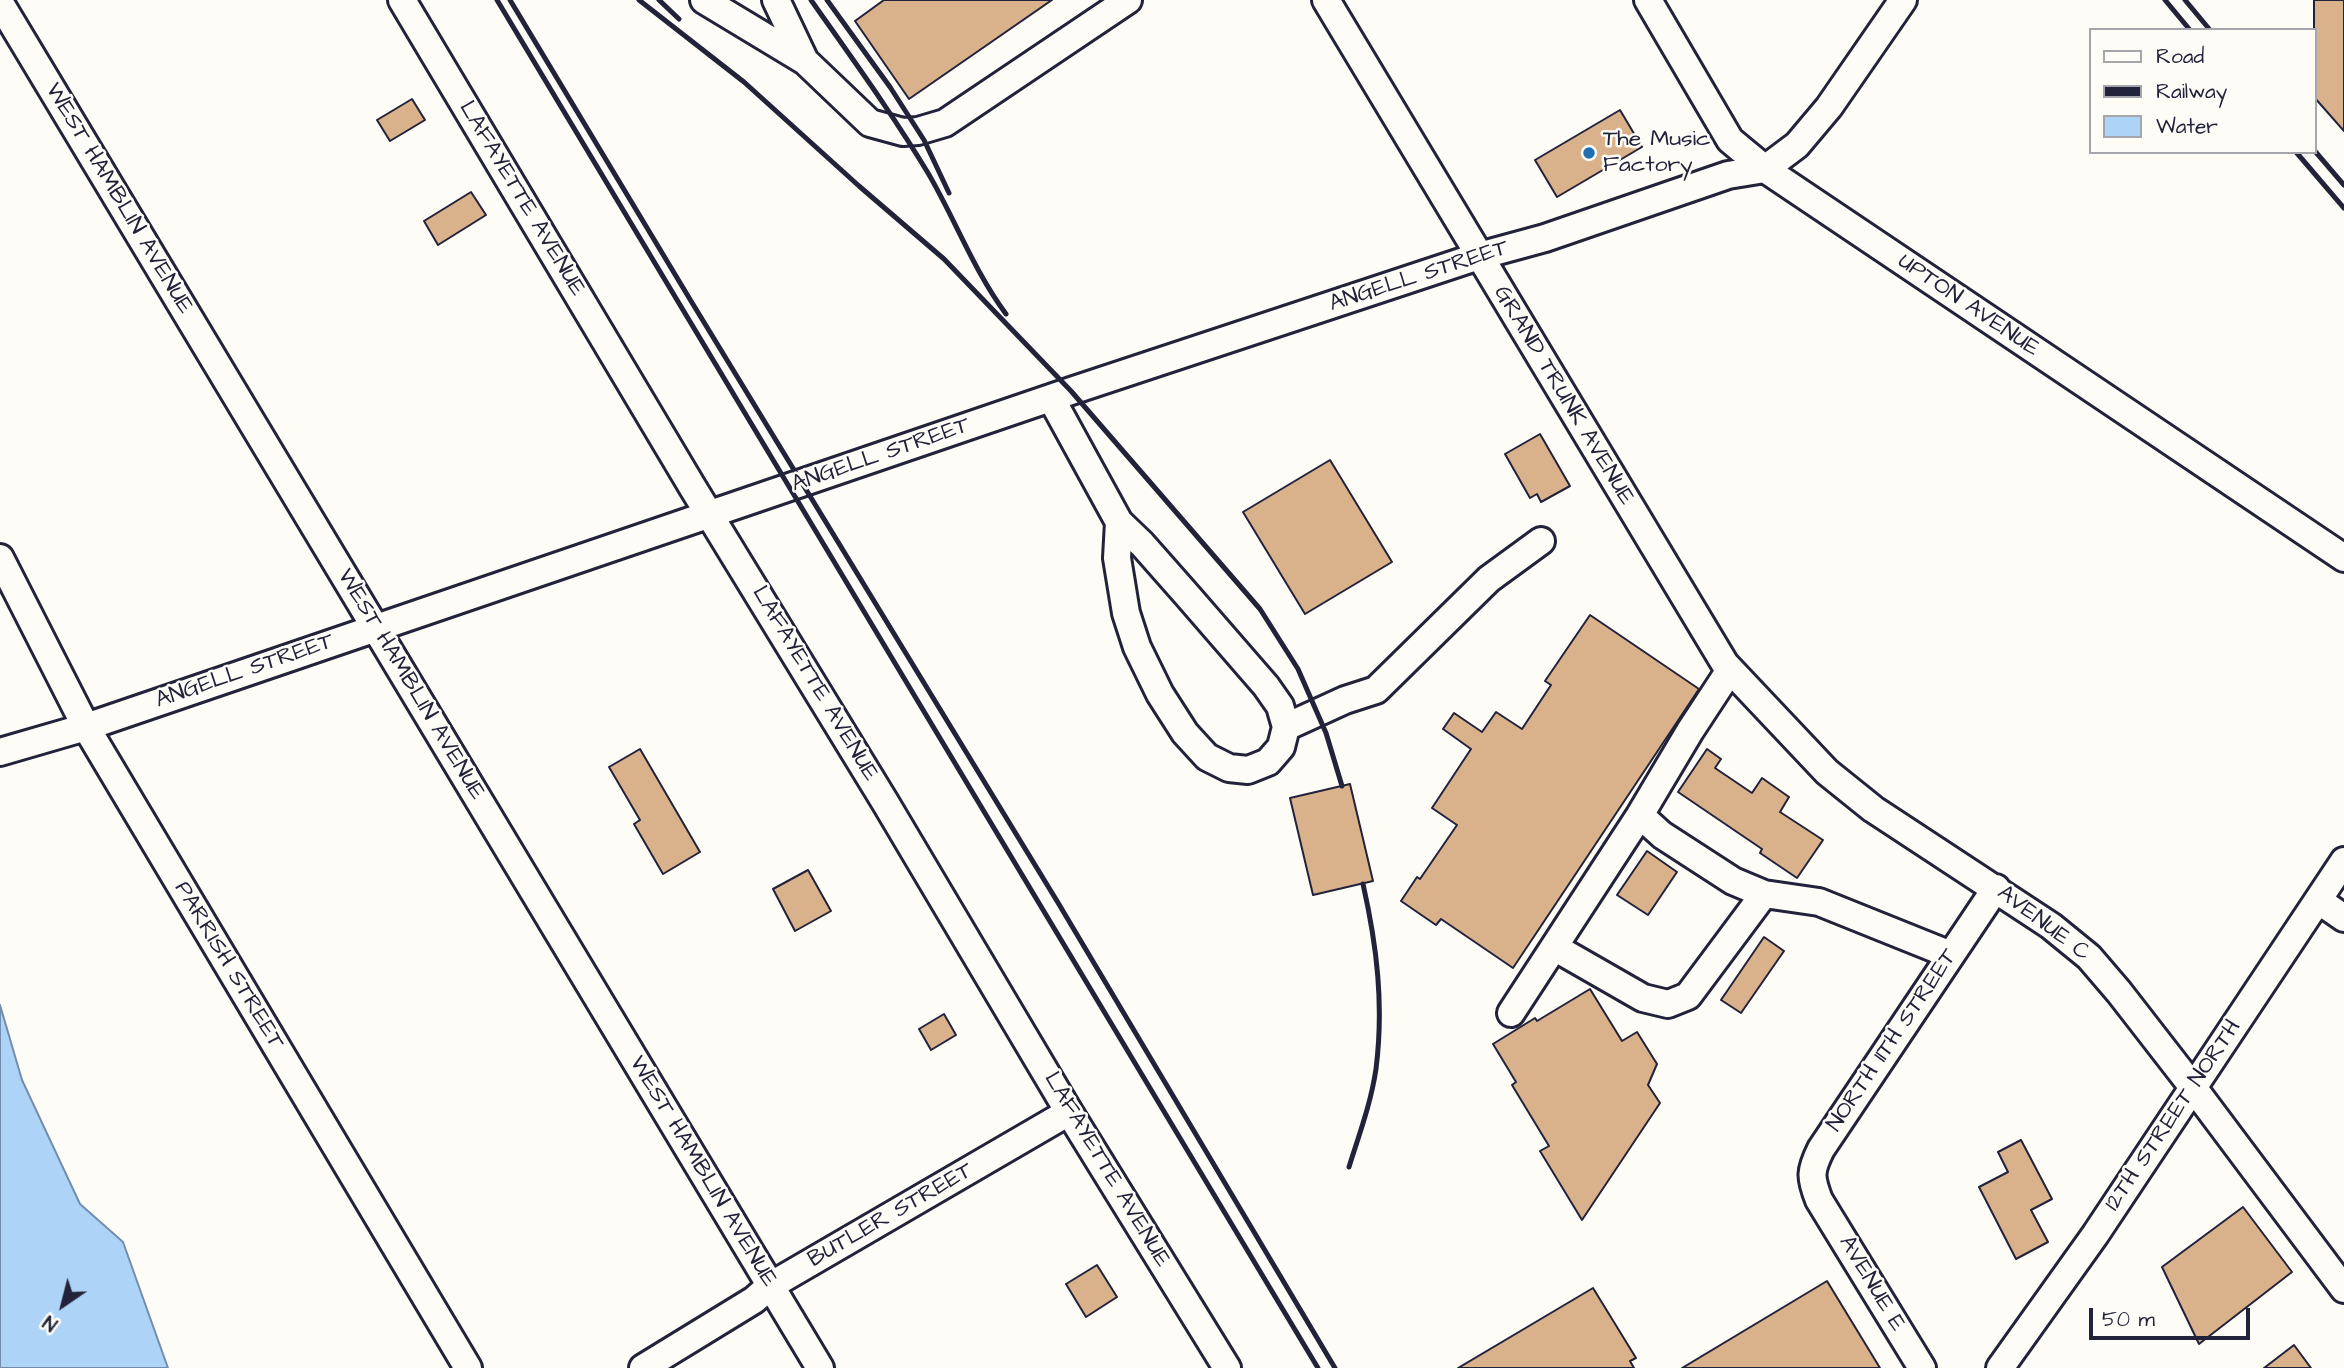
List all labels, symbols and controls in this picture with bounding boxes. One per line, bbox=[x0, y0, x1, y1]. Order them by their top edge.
legend bbox=[2088, 28, 2316, 154]
text: Road bbox=[2156, 42, 2204, 71]
text: Railway bbox=[2156, 77, 2227, 106]
street label: WEST HAMBLIN AVENUE bbox=[38, 79, 198, 319]
street label: LAFAYETTE AVENUE bbox=[452, 97, 590, 301]
text: Water bbox=[2156, 112, 2218, 141]
place label: The Music Factory bbox=[1603, 126, 1711, 180]
marker: The Music Factory bbox=[1581, 145, 1597, 161]
street label: ANGELL STREET bbox=[1326, 235, 1512, 319]
street label: UPTON AVENUE bbox=[1892, 249, 2044, 363]
street label: GRAND TRUNK AVENUE bbox=[1487, 282, 1639, 510]
street label: ANGELL STREET bbox=[788, 413, 974, 499]
street label: WEST HAMBLIN AVENUE bbox=[330, 565, 490, 805]
street label: LAFAYETTE AVENUE bbox=[745, 582, 883, 786]
street label: ANGELL STREET bbox=[152, 629, 338, 715]
street label: PARRISH STREET bbox=[167, 877, 289, 1055]
street label: AVENUE C bbox=[1991, 880, 2095, 968]
street label: NORTH 11TH STREET bbox=[1822, 945, 1964, 1137]
street label: 12TH STREET NORTH bbox=[2100, 1015, 2248, 1217]
street label: WEST HAMBLIN AVENUE bbox=[622, 1052, 782, 1292]
street label: LAFAYETTE AVENUE bbox=[1037, 1068, 1175, 1272]
street label: BUTLER STREET bbox=[804, 1158, 978, 1274]
street label: AVENUE E bbox=[1832, 1231, 1910, 1337]
north arrow bbox=[28, 1270, 98, 1340]
scale bar bbox=[2092, 1294, 2253, 1338]
text: 50 m bbox=[2102, 1305, 2155, 1334]
text: N bbox=[38, 1308, 63, 1337]

